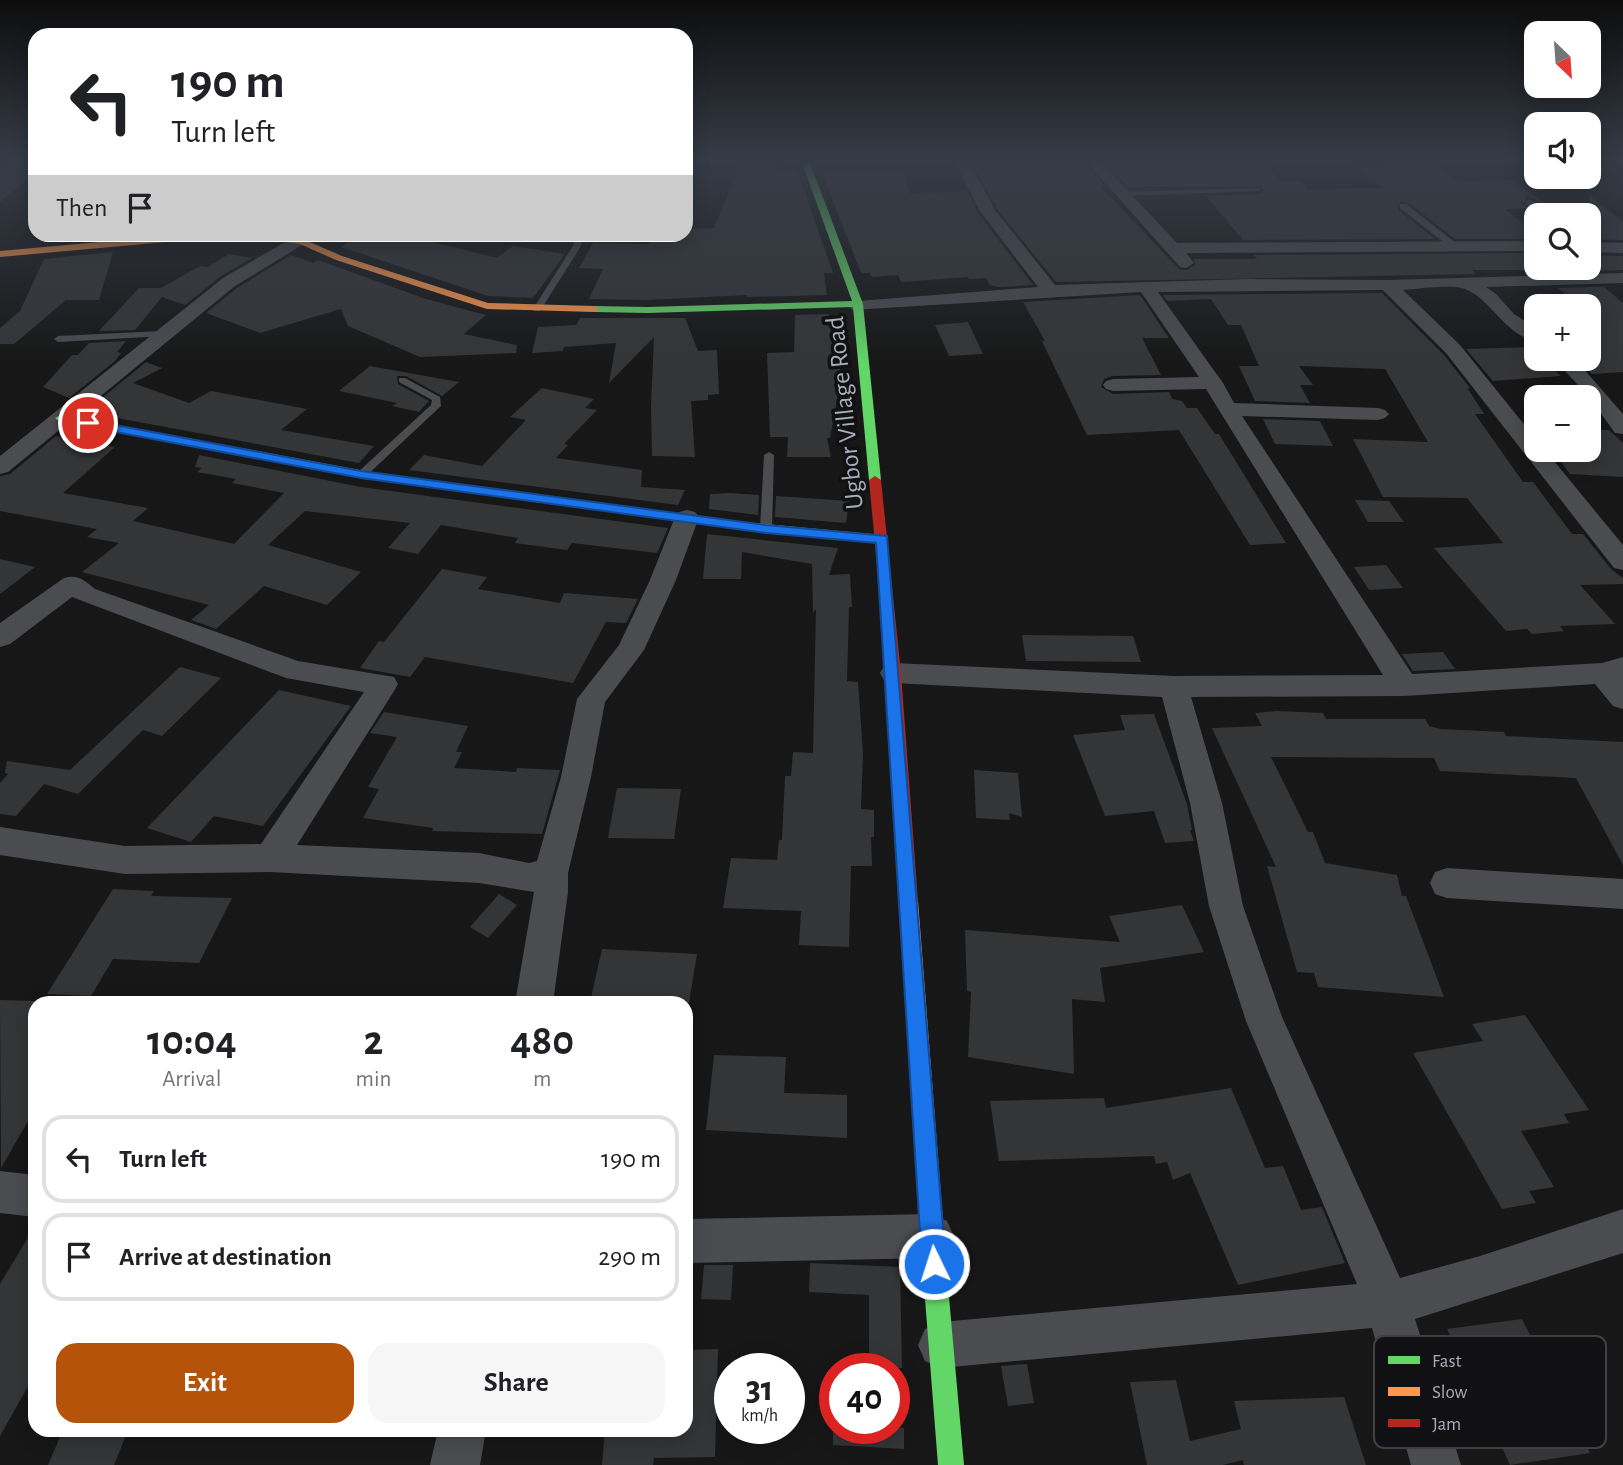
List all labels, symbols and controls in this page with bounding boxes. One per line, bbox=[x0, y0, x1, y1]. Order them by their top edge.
north arrow bbox=[1524, 21, 1601, 98]
map controls bbox=[1524, 21, 1601, 462]
icon: left bbox=[56, 56, 147, 147]
text: 190 m bbox=[171, 58, 285, 107]
button: sound bbox=[1524, 112, 1601, 189]
text: Turn left bbox=[171, 116, 275, 148]
icon: arrive bbox=[121, 189, 159, 227]
text: Then bbox=[56, 195, 107, 221]
button: search bbox=[1524, 203, 1601, 280]
button: + bbox=[1524, 294, 1601, 371]
street label: Ugbor Village Road bbox=[822, 315, 868, 511]
button: − bbox=[1524, 385, 1601, 462]
pin bbox=[58, 393, 118, 453]
icon: arrive bbox=[69, 404, 107, 442]
text: 10:04 bbox=[147, 1020, 237, 1062]
text: 2 bbox=[364, 1020, 383, 1062]
text: 480 bbox=[510, 1020, 574, 1062]
text: Arrival bbox=[162, 1068, 221, 1091]
text: min bbox=[356, 1068, 391, 1091]
text: m bbox=[533, 1068, 551, 1091]
icon: left bbox=[60, 1140, 98, 1178]
text: Turn left bbox=[119, 1146, 207, 1172]
text: 190 m bbox=[601, 1146, 661, 1172]
position arrow bbox=[897, 1227, 971, 1301]
icon: arrive bbox=[60, 1238, 98, 1276]
text: Arrive at destination bbox=[119, 1244, 332, 1270]
text: 290 m bbox=[598, 1244, 661, 1270]
legend bbox=[1374, 1336, 1606, 1448]
button: Exit bbox=[56, 1343, 354, 1423]
button: Share bbox=[368, 1343, 665, 1423]
text: Fast bbox=[1432, 1352, 1462, 1371]
speed limit sign: 40 bbox=[819, 1353, 910, 1444]
text: 31 bbox=[746, 1372, 773, 1407]
text: Slow bbox=[1432, 1383, 1468, 1402]
text: km/h bbox=[741, 1407, 778, 1425]
text: Jam bbox=[1432, 1415, 1461, 1434]

